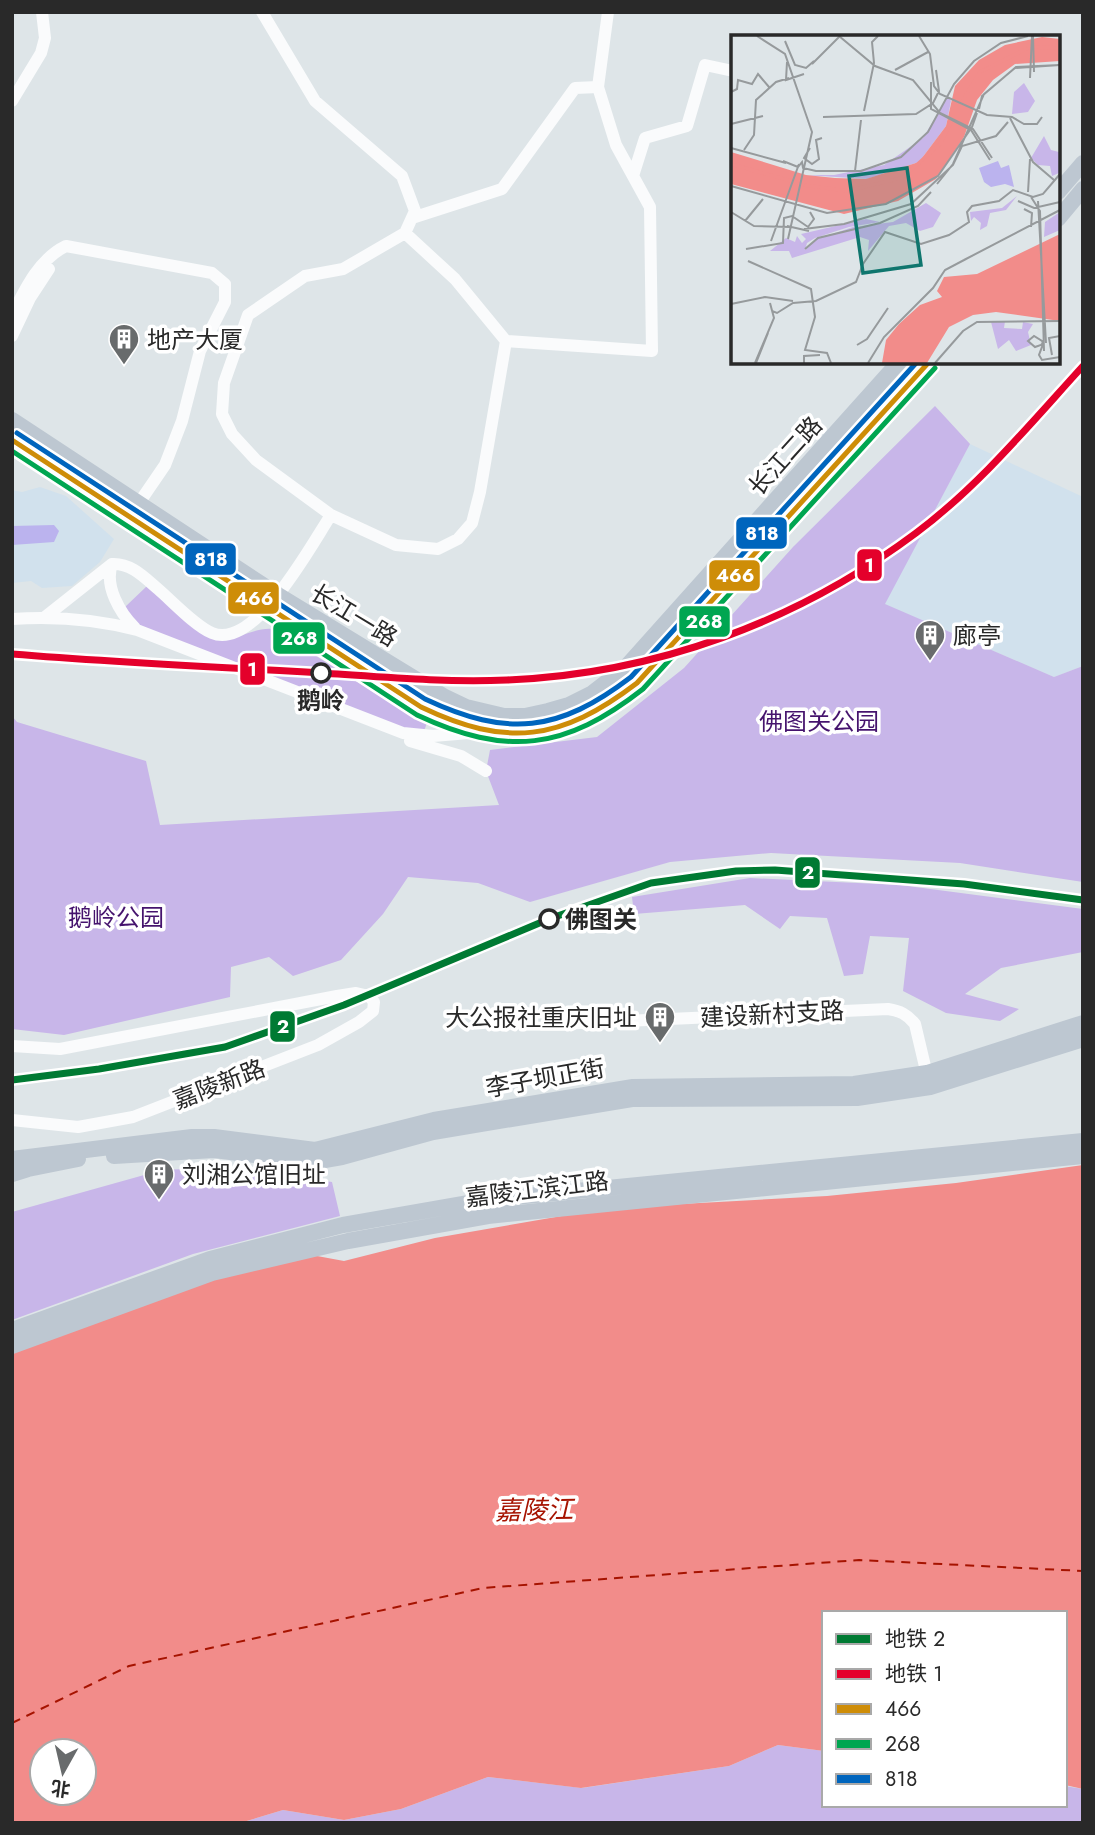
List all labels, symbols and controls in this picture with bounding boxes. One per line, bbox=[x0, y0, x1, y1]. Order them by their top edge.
inset map bbox=[731, 35, 1060, 364]
building icon: 地产大厦 bbox=[107, 322, 141, 366]
place label: 地产大厦 bbox=[147, 322, 243, 357]
street label: 长江二路 bbox=[740, 409, 830, 503]
line badge: 818 bbox=[735, 516, 788, 550]
text: 818 bbox=[745, 520, 779, 547]
line badge: 818 bbox=[184, 542, 237, 576]
text: 818 bbox=[194, 546, 228, 573]
line badge: 1 bbox=[856, 548, 883, 582]
text: 1 bbox=[864, 552, 874, 579]
line badge: 466 bbox=[708, 559, 761, 592]
text: 466 bbox=[716, 562, 754, 589]
street label: 长江一路 bbox=[304, 575, 404, 655]
line badge: 466 bbox=[227, 581, 280, 615]
text: 466 bbox=[235, 585, 273, 612]
line badge: 268 bbox=[678, 605, 731, 638]
text: 268 bbox=[685, 608, 723, 635]
building icon: 廊亭 bbox=[913, 618, 947, 662]
place label: 廊亭 bbox=[953, 618, 1001, 653]
line badge: 268 bbox=[272, 621, 326, 655]
text: 268 bbox=[280, 625, 318, 652]
line badge: 1 bbox=[239, 652, 266, 686]
text: 1 bbox=[247, 656, 257, 683]
marker: 鹅岭 bbox=[311, 663, 331, 683]
place label: 鹅岭 bbox=[297, 683, 345, 718]
park label: 佛图关公园 bbox=[759, 704, 879, 739]
line badge: 2 bbox=[794, 856, 821, 889]
text: 2 bbox=[802, 859, 814, 886]
park label: 鹅岭公园 bbox=[68, 900, 164, 935]
place label: 佛图关 bbox=[565, 902, 637, 937]
marker: 佛图关 bbox=[539, 909, 559, 929]
street label: 建设新村支路 bbox=[699, 993, 845, 1035]
place label: 大公报社重庆旧址 bbox=[445, 1000, 637, 1035]
building icon: 大公报社重庆旧址 bbox=[643, 1000, 677, 1044]
line badge: 2 bbox=[269, 1010, 296, 1043]
text: 2 bbox=[277, 1013, 289, 1040]
street label: 嘉陵新路 bbox=[168, 1050, 270, 1118]
street label: 李子坝正街 bbox=[483, 1050, 607, 1106]
building icon: 刘湘公馆旧址 bbox=[142, 1157, 176, 1201]
place label: 刘湘公馆旧址 bbox=[182, 1157, 326, 1192]
street label: 嘉陵江滨江路 bbox=[463, 1163, 611, 1215]
water label: 嘉陵江 bbox=[495, 1490, 576, 1530]
legend bbox=[822, 1611, 1067, 1807]
text: 地铁 2 bbox=[885, 1624, 945, 1654]
text: 地铁 1 bbox=[885, 1659, 943, 1689]
text: 466 bbox=[885, 1694, 921, 1724]
text: 268 bbox=[885, 1729, 921, 1759]
north arrow bbox=[28, 1737, 98, 1807]
text: 818 bbox=[885, 1764, 917, 1794]
text: 北 bbox=[49, 1774, 72, 1803]

